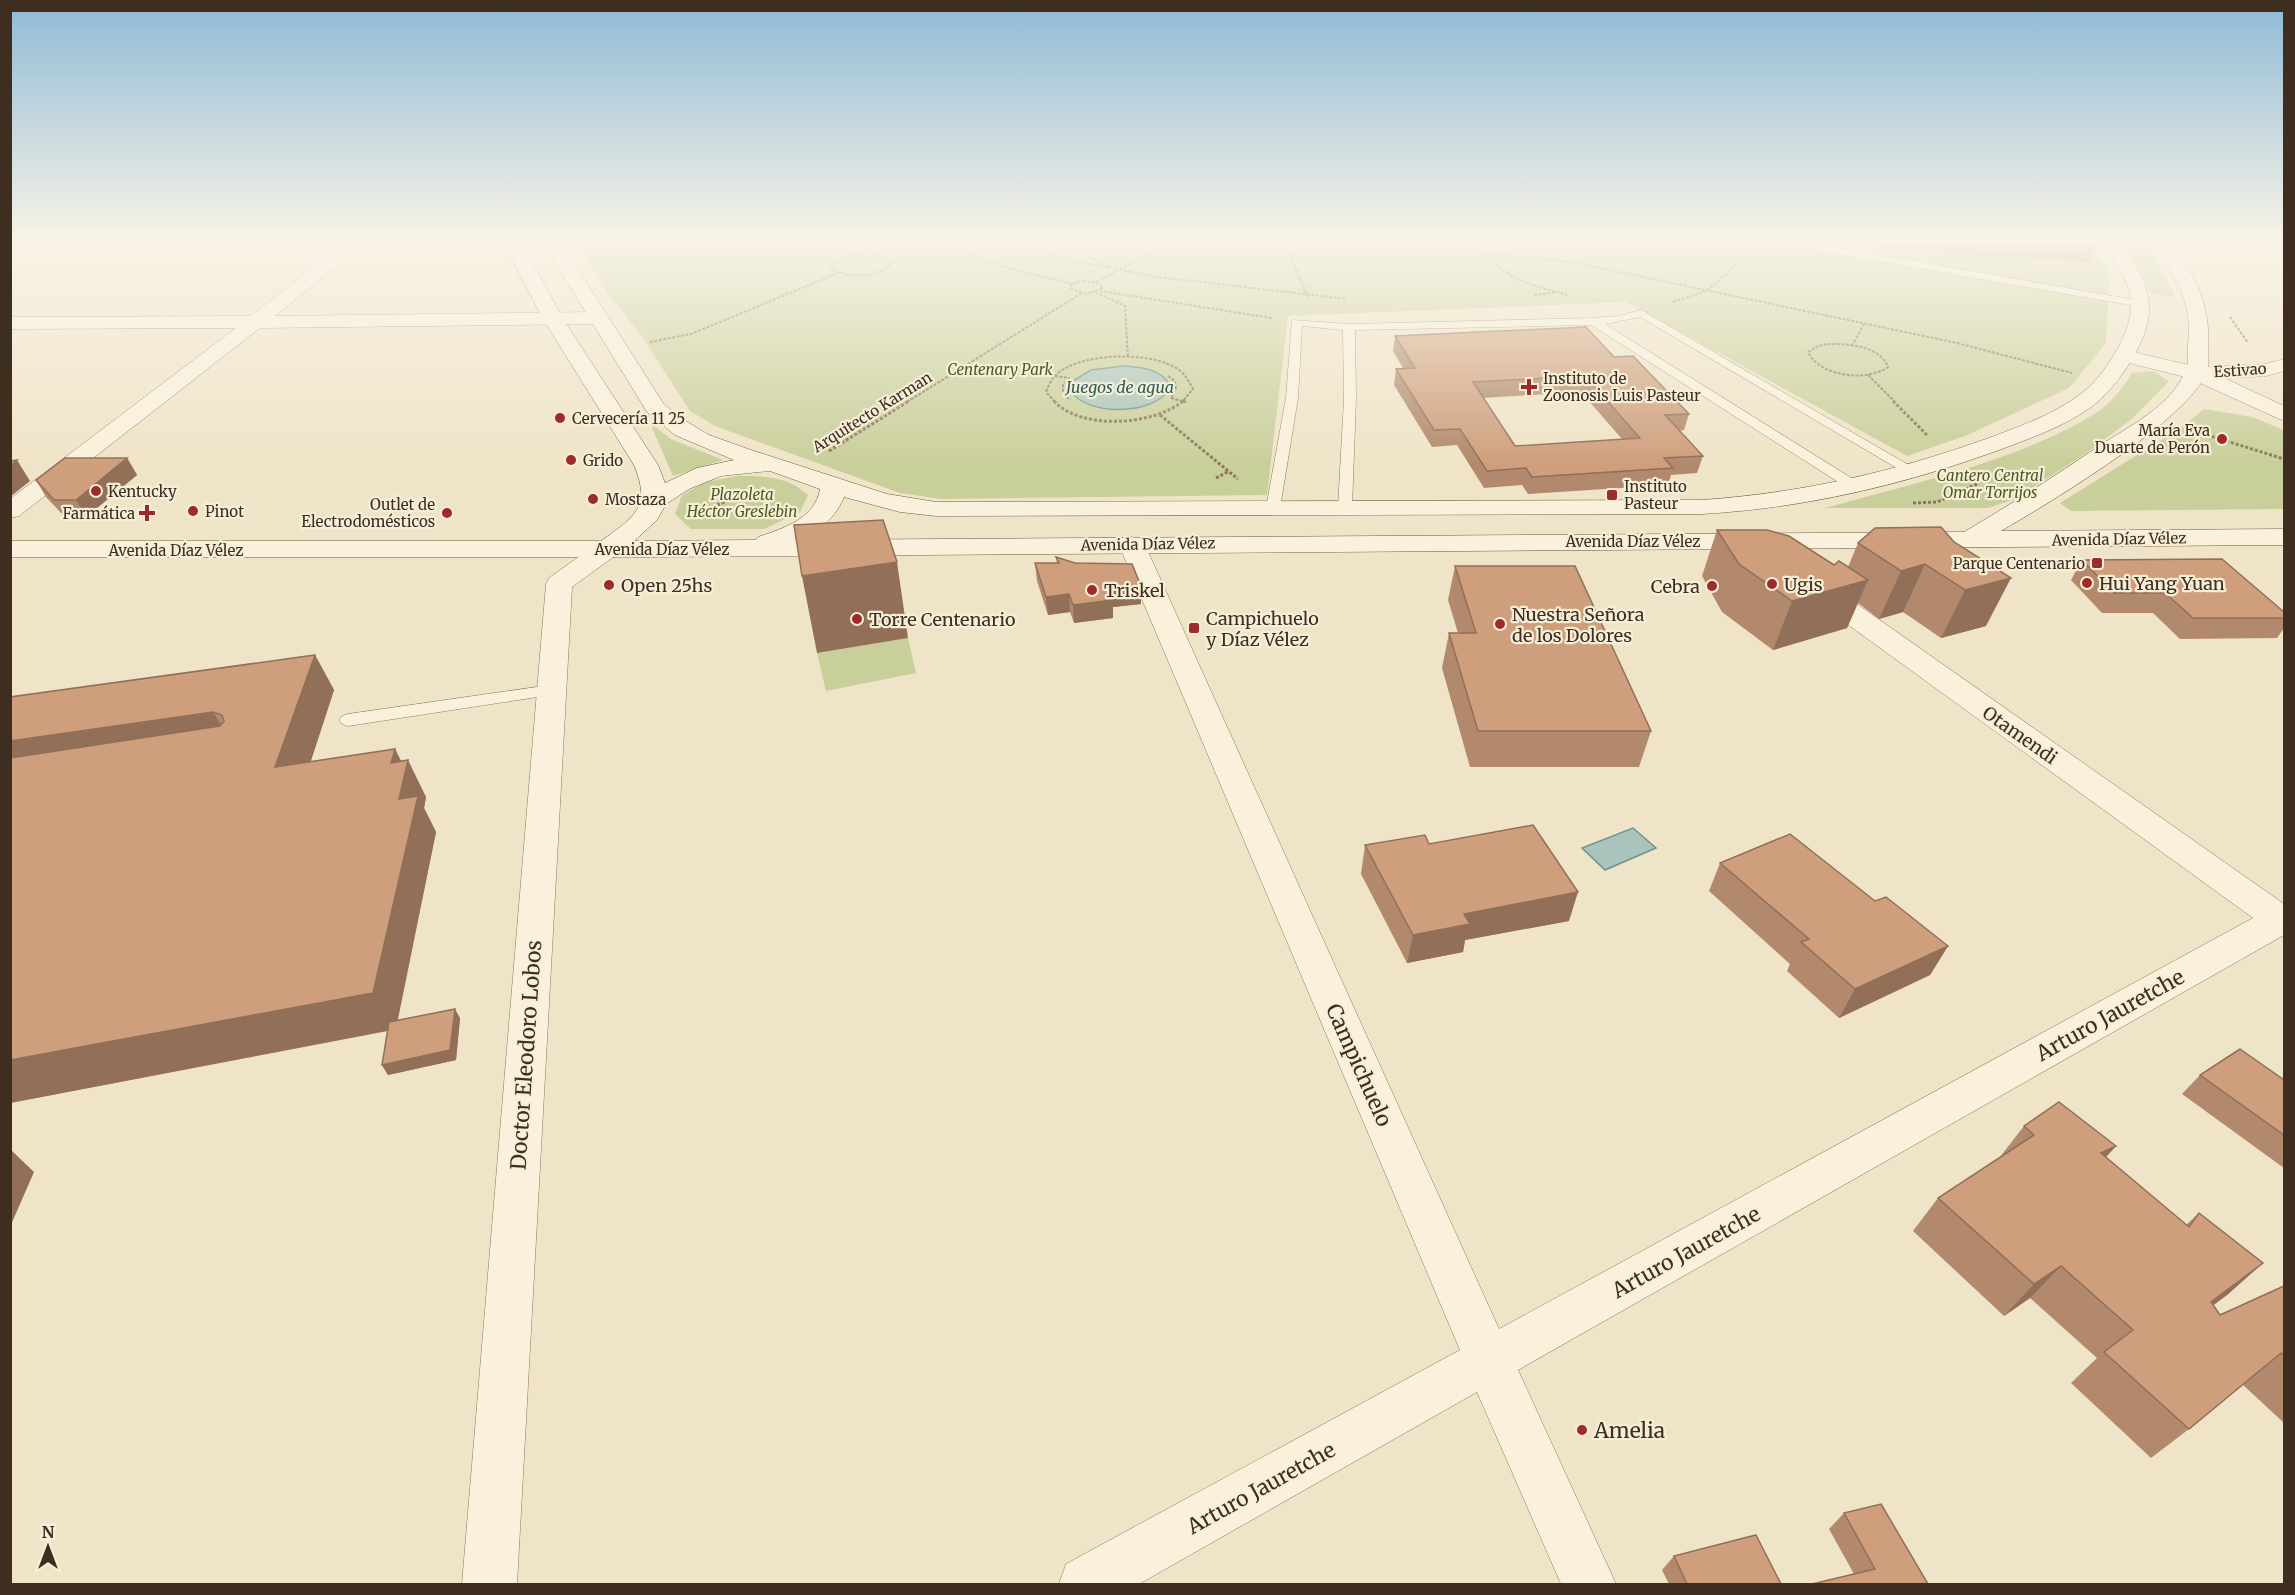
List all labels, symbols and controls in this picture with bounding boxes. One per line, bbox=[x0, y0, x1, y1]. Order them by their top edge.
street label: Estivao bbox=[2213, 359, 2267, 381]
park label: Centenary Park bbox=[947, 360, 1054, 379]
street label: Arquitecto Karman bbox=[808, 368, 935, 457]
place label: Instituto de Zoonosis Luis Pasteur bbox=[1543, 369, 1701, 405]
water label: Juegos de agua bbox=[1064, 377, 1174, 397]
marker: Instituto de Zoonosis Luis Pasteur bbox=[1520, 378, 1538, 396]
place label: Cervecería 11 25 bbox=[572, 409, 685, 428]
marker: Cervecería 11 25 bbox=[553, 411, 567, 425]
place label: María Eva Duarte de Perón bbox=[2095, 421, 2210, 457]
marker: María Eva Duarte de Perón bbox=[2215, 432, 2229, 446]
place label: Grido bbox=[583, 451, 623, 470]
marker: Grido bbox=[564, 453, 578, 467]
park label: Cantero Central Omar Torrijos bbox=[1937, 466, 2043, 502]
place label: Instituto Pasteur bbox=[1624, 477, 1687, 513]
place label: Kentucky bbox=[108, 482, 177, 501]
marker: Kentucky bbox=[89, 484, 103, 498]
park label: Plazoleta Héctor Greslebin bbox=[686, 485, 797, 521]
marker: Instituto Pasteur bbox=[1605, 488, 1619, 502]
place label: Mostaza bbox=[605, 490, 666, 509]
marker: Mostaza bbox=[586, 492, 600, 506]
place label: Outlet de Electrodomésticos bbox=[301, 495, 435, 531]
place label: Pinot bbox=[205, 502, 244, 521]
place label: Farmática bbox=[63, 504, 135, 523]
marker: Pinot bbox=[186, 504, 200, 518]
marker: Farmática bbox=[140, 506, 154, 520]
marker: Outlet de Electrodomésticos bbox=[440, 506, 454, 520]
street label: Avenida Díaz Vélez bbox=[2050, 528, 2187, 550]
street label: Avenida Díaz Vélez bbox=[1565, 532, 1700, 551]
street label: Avenida Díaz Vélez bbox=[1079, 533, 1216, 555]
street label: Avenida Díaz Vélez bbox=[594, 540, 729, 559]
street label: Avenida Díaz Vélez bbox=[108, 541, 243, 560]
place label: Parque Centenario bbox=[1953, 554, 2085, 573]
marker: Parque Centenario bbox=[2090, 556, 2104, 570]
place label: Hui Yang Yuan bbox=[2099, 572, 2225, 595]
place label: Ugis bbox=[1784, 573, 1823, 596]
place label: Open 25hs bbox=[621, 574, 713, 597]
place label: Cebra bbox=[1651, 575, 1700, 598]
marker: Hui Yang Yuan bbox=[2080, 576, 2094, 590]
marker: Ugis bbox=[1765, 577, 1779, 591]
marker: Open 25hs bbox=[602, 578, 616, 592]
place label: Triskel bbox=[1104, 579, 1165, 602]
marker: Cebra bbox=[1705, 579, 1719, 593]
marker: Triskel bbox=[1085, 583, 1099, 597]
place label: Nuestra Señora de los Dolores bbox=[1512, 603, 1645, 647]
place label: Campichuelo y Díaz Vélez bbox=[1206, 607, 1319, 651]
place label: Torre Centenario bbox=[869, 608, 1015, 631]
marker: Torre Centenario bbox=[850, 612, 864, 626]
marker: Nuestra Señora de los Dolores bbox=[1493, 617, 1507, 631]
marker: Campichuelo y Díaz Vélez bbox=[1187, 621, 1201, 635]
street label: Otamendi bbox=[1978, 701, 2062, 769]
street label: Doctor Eleodoro Lobos bbox=[504, 939, 548, 1171]
street label: Arturo Jauretche bbox=[2030, 963, 2189, 1067]
street label: Campichuelo bbox=[1320, 999, 1398, 1131]
street label: Arturo Jauretche bbox=[1606, 1200, 1765, 1304]
place label: Amelia bbox=[1593, 1417, 1665, 1444]
marker: Amelia bbox=[1575, 1423, 1589, 1437]
street label: Arturo Jauretche bbox=[1181, 1436, 1340, 1540]
north arrow bbox=[18, 1517, 78, 1577]
text: N bbox=[42, 1522, 55, 1542]

